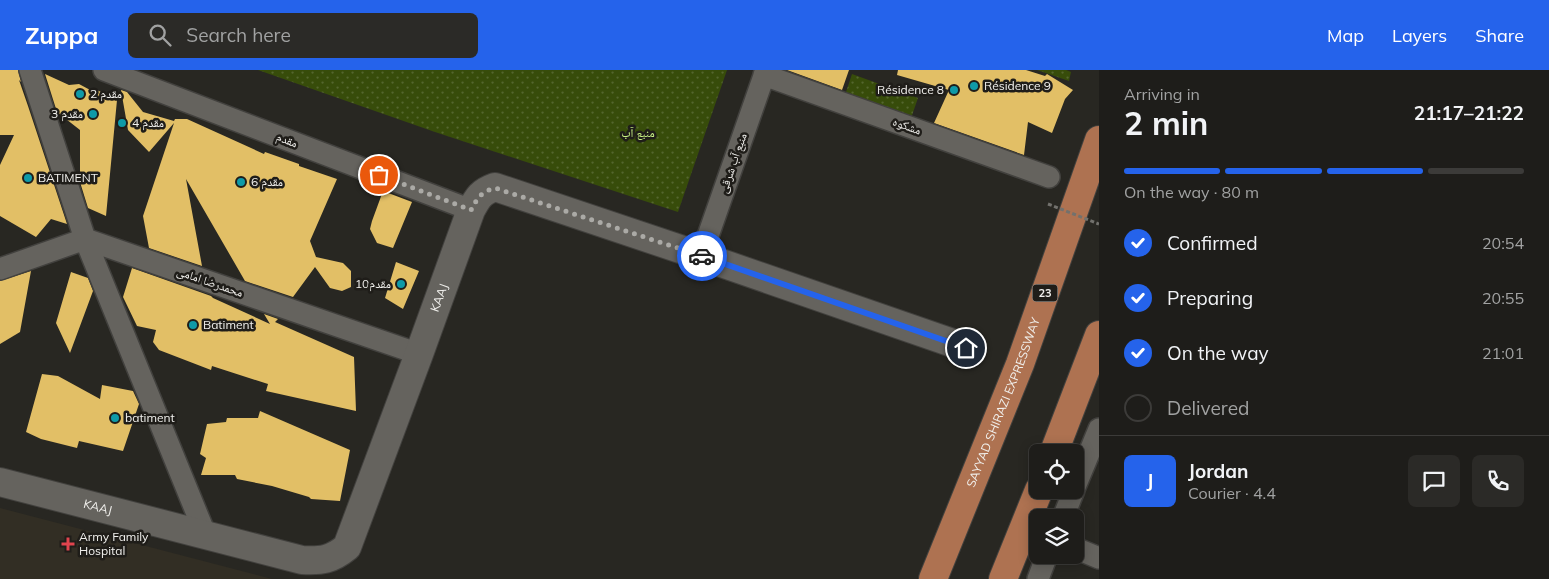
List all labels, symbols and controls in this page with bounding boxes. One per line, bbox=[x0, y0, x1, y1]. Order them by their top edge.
search box bbox=[128, 13, 478, 58]
text: Zuppa bbox=[25, 20, 98, 50]
icon: search bbox=[146, 21, 174, 49]
text: Search here bbox=[186, 23, 291, 47]
text: Map bbox=[1327, 24, 1364, 47]
text: Layers bbox=[1392, 24, 1447, 47]
text: Share bbox=[1475, 24, 1524, 47]
place label: Résidence 9 bbox=[984, 78, 1051, 93]
marker: Résidence 9 bbox=[968, 80, 980, 92]
place label: Résidence 8 bbox=[877, 82, 944, 97]
marker: Résidence 8 bbox=[948, 84, 960, 96]
text: Arriving in bbox=[1124, 84, 1200, 104]
place label: مقدم 2 bbox=[90, 86, 122, 102]
marker: مقدم 2 bbox=[74, 88, 86, 100]
text: 21:17–21:22 bbox=[1414, 101, 1524, 125]
text: 2 min bbox=[1124, 103, 1208, 143]
place label: 3 مقدم bbox=[51, 106, 83, 122]
marker: 3 مقدم bbox=[87, 108, 99, 120]
street label: مشکوه bbox=[891, 113, 924, 138]
place label: 4 مقدم bbox=[132, 115, 164, 131]
marker: 4 مقدم bbox=[116, 117, 128, 129]
park label: منبع آب bbox=[621, 125, 655, 140]
street label: مقدم bbox=[274, 129, 300, 151]
street label: منبع آب شرقی bbox=[715, 131, 750, 195]
pin bbox=[358, 154, 400, 196]
icon: bag bbox=[365, 161, 393, 189]
place label: BATIMENT bbox=[38, 170, 99, 185]
marker: BATIMENT bbox=[22, 172, 34, 184]
place label: 6 مقدم bbox=[251, 174, 283, 190]
marker: 6 مقدم bbox=[235, 176, 247, 188]
text: On the way · 80 m bbox=[1124, 182, 1259, 202]
icon: check bbox=[1124, 229, 1152, 257]
courier bbox=[677, 231, 727, 281]
text: Confirmed bbox=[1167, 231, 1258, 255]
text: 20:54 bbox=[1482, 233, 1524, 253]
icon: car bbox=[688, 242, 716, 270]
street label: محمدرضا امامی bbox=[175, 263, 245, 300]
place label: 10مقدم bbox=[355, 276, 391, 292]
marker: 10مقدم bbox=[395, 278, 407, 290]
street label: KAAJ bbox=[427, 281, 451, 314]
road number: 23 bbox=[1032, 284, 1058, 302]
icon: check bbox=[1124, 284, 1152, 312]
text: Preparing bbox=[1167, 286, 1253, 310]
text: 20:55 bbox=[1482, 288, 1524, 308]
street label: SAYYAD SHIRAZI EXPRESSWAY bbox=[963, 315, 1043, 489]
place label: Batiment bbox=[203, 317, 254, 332]
marker: Batiment bbox=[187, 319, 199, 331]
pin bbox=[945, 327, 987, 369]
icon: home bbox=[952, 334, 980, 362]
icon: check bbox=[1124, 339, 1152, 367]
text: On the way bbox=[1167, 341, 1269, 365]
text: 21:01 bbox=[1482, 343, 1524, 363]
text: Delivered bbox=[1167, 396, 1249, 420]
place label: batiment bbox=[125, 410, 175, 425]
marker: batiment bbox=[109, 412, 121, 424]
map controls bbox=[1029, 444, 1084, 564]
button: locate bbox=[1029, 444, 1084, 499]
button: chat bbox=[1408, 455, 1460, 507]
button: phone bbox=[1472, 455, 1524, 507]
text: Jordan bbox=[1188, 459, 1248, 483]
text: J bbox=[1147, 469, 1153, 493]
text: Courier · 4.4 bbox=[1188, 483, 1276, 503]
street label: KAAJ bbox=[82, 496, 114, 518]
button: layers bbox=[1029, 509, 1084, 564]
place label: Army Family Hospital bbox=[79, 529, 149, 558]
marker: Army Family Hospital bbox=[61, 537, 75, 551]

